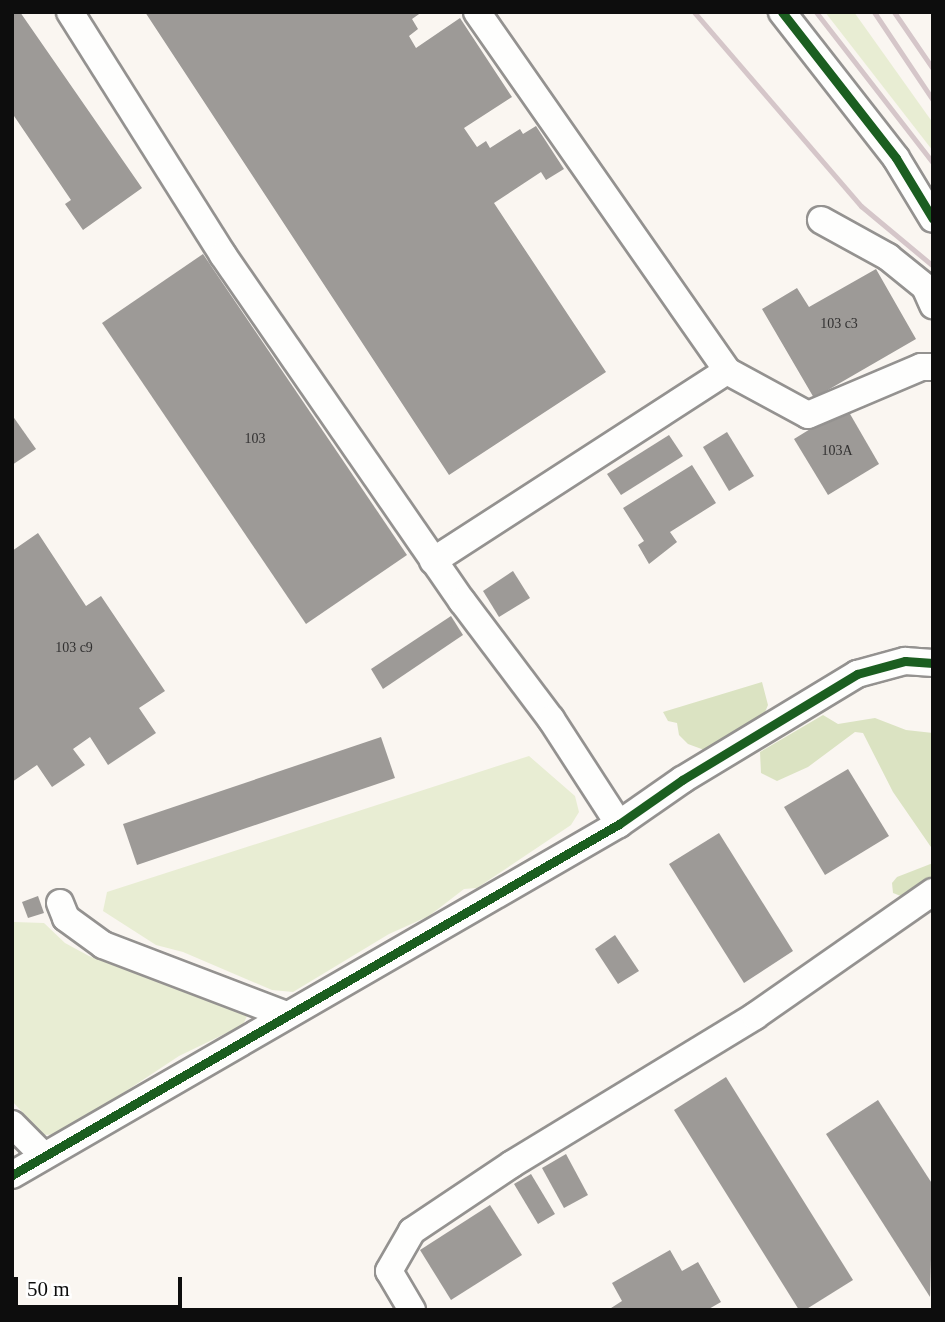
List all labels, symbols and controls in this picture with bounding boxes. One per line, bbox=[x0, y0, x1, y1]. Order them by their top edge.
house number: 103 с3 bbox=[820, 316, 858, 332]
house number: 103 bbox=[244, 431, 266, 447]
house number: 103А bbox=[821, 443, 853, 459]
house number: 103 с9 bbox=[55, 640, 93, 656]
scale bar bbox=[18, 1262, 186, 1306]
text: 50 m bbox=[27, 1277, 70, 1301]

